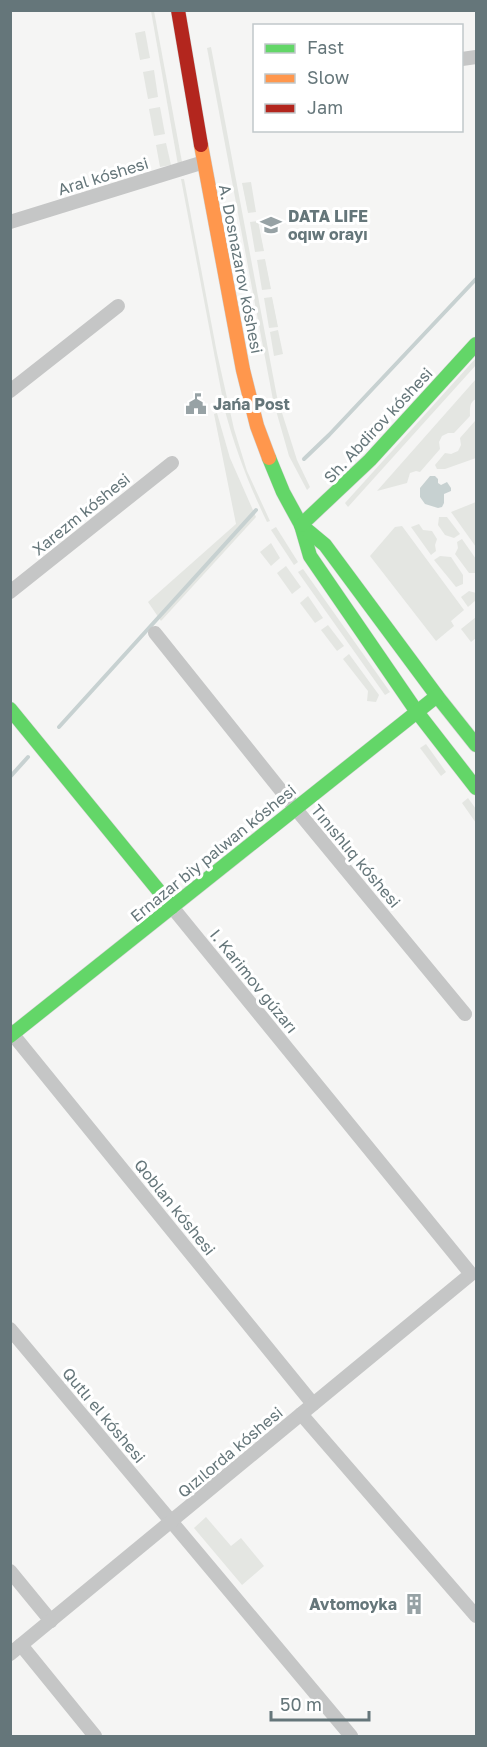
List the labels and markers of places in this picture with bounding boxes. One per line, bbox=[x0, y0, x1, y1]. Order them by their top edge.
place label: DATA LIFE oqıw orayı bbox=[288, 206, 368, 244]
school or university icon: DATA LIFE oqıw orayı bbox=[259, 213, 283, 237]
public building icon: Jańa Post bbox=[184, 392, 208, 416]
place label: Jańa Post bbox=[213, 394, 290, 414]
building icon: Avtomoyka bbox=[402, 1592, 426, 1616]
place label: Avtomoyka bbox=[309, 1594, 397, 1614]

